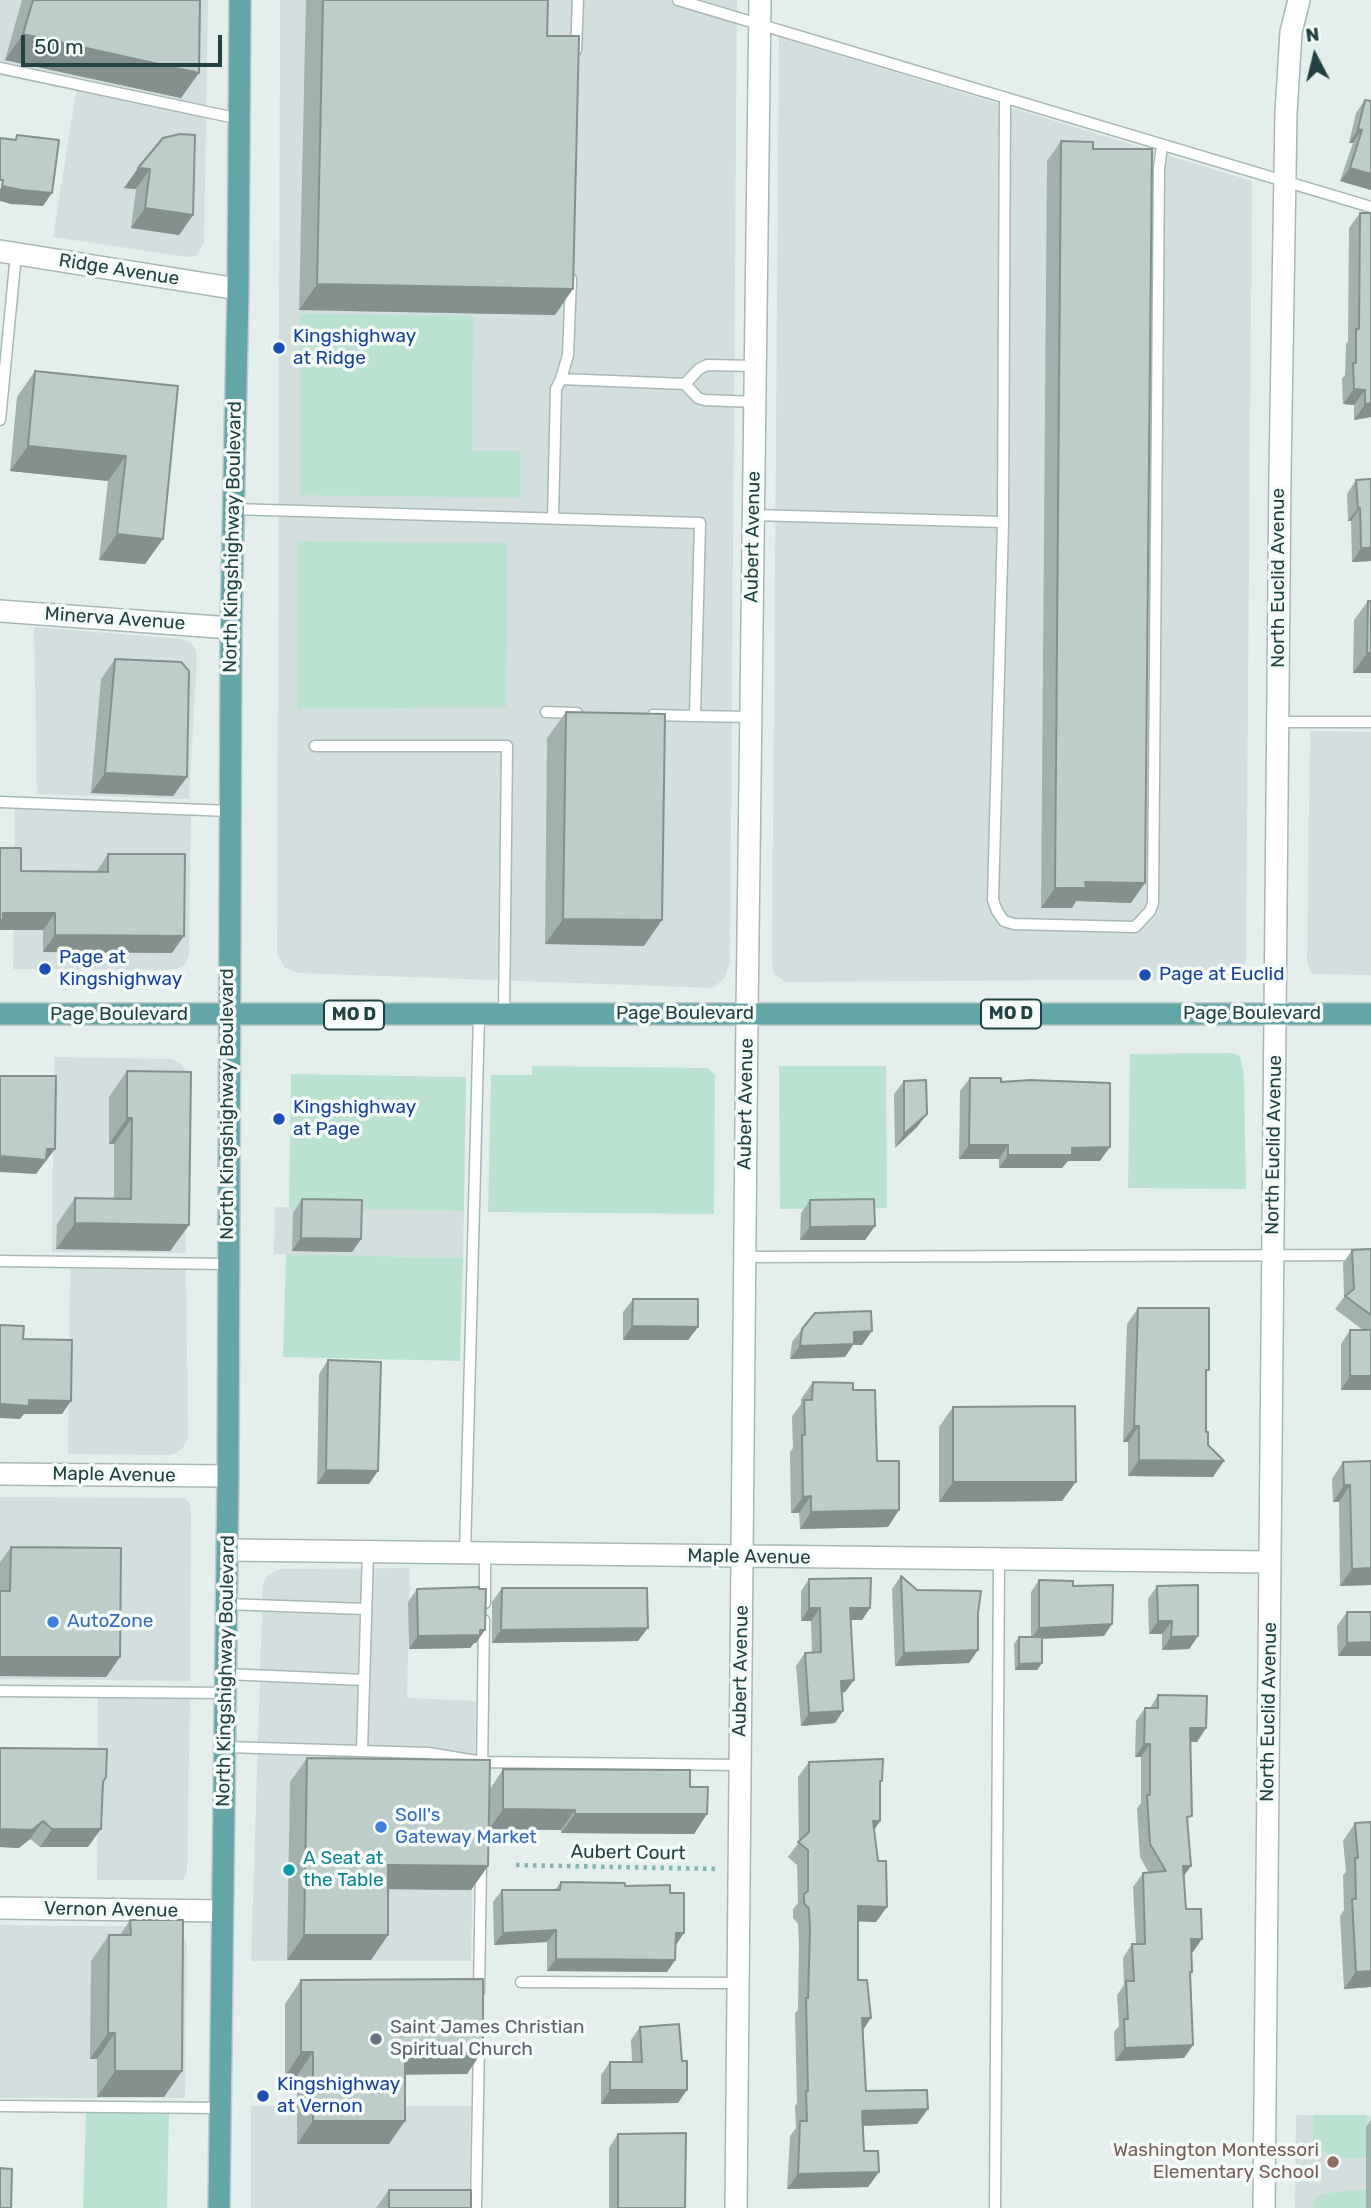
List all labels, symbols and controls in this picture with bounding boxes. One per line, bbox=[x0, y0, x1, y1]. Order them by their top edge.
scale bar bbox=[24, 21, 226, 65]
north arrow bbox=[1280, 21, 1350, 91]
text: N bbox=[1304, 22, 1321, 47]
text: 50 m bbox=[34, 34, 84, 59]
street label: Ridge Avenue bbox=[57, 249, 181, 291]
place label: Kingshighway at Ridge bbox=[293, 326, 416, 370]
marker: Kingshighway at Ridge bbox=[271, 340, 287, 356]
street label: North Kingshighway Boulevard bbox=[219, 401, 247, 673]
street label: Aubert Avenue bbox=[740, 471, 766, 603]
street label: North Euclid Avenue bbox=[1268, 488, 1290, 668]
street label: Minerva Avenue bbox=[44, 603, 186, 635]
place label: Page at Kingshighway bbox=[59, 947, 182, 991]
marker: Page at Kingshighway bbox=[37, 961, 53, 977]
place label: Page at Euclid bbox=[1159, 964, 1284, 986]
marker: Page at Euclid bbox=[1137, 967, 1153, 983]
street label: North Kingshighway Boulevard bbox=[217, 968, 239, 1240]
road number: MO D bbox=[324, 1000, 384, 1030]
road number: MO D bbox=[981, 1000, 1041, 1028]
street label: Page Boulevard bbox=[616, 1003, 754, 1025]
street label: Page Boulevard bbox=[1183, 1003, 1321, 1025]
street label: Page Boulevard bbox=[50, 1004, 188, 1026]
street label: Aubert Avenue bbox=[733, 1038, 759, 1170]
street label: North Euclid Avenue bbox=[1261, 1055, 1287, 1235]
place label: Kingshighway at Page bbox=[293, 1097, 416, 1141]
marker: Kingshighway at Page bbox=[271, 1111, 287, 1127]
street label: Maple Avenue bbox=[52, 1463, 176, 1487]
street label: North Kingshighway Boulevard bbox=[212, 1535, 240, 1807]
street label: Maple Avenue bbox=[687, 1545, 811, 1569]
street label: Aubert Avenue bbox=[728, 1605, 754, 1737]
place label: AutoZone bbox=[67, 1611, 153, 1633]
marker: AutoZone bbox=[45, 1614, 61, 1630]
street label: North Euclid Avenue bbox=[1256, 1622, 1282, 1802]
place label: Soll's Gateway Market bbox=[395, 1805, 537, 1849]
marker: Soll's Gateway Market bbox=[373, 1819, 389, 1835]
street label: Aubert Court bbox=[570, 1841, 686, 1865]
place label: A Seat at the Table bbox=[303, 1848, 384, 1892]
marker: A Seat at the Table bbox=[281, 1862, 297, 1878]
street label: Vernon Avenue bbox=[44, 1897, 178, 1923]
place label: Saint James Christian Spiritual Church bbox=[390, 2017, 584, 2061]
marker: Saint James Christian Spiritual Church bbox=[368, 2031, 384, 2047]
place label: Kingshighway at Vernon bbox=[277, 2074, 400, 2118]
marker: Kingshighway at Vernon bbox=[255, 2088, 271, 2104]
place label: Washington Montessori Elementary School bbox=[1113, 2140, 1319, 2184]
marker: Washington Montessori Elementary School bbox=[1325, 2154, 1341, 2170]

